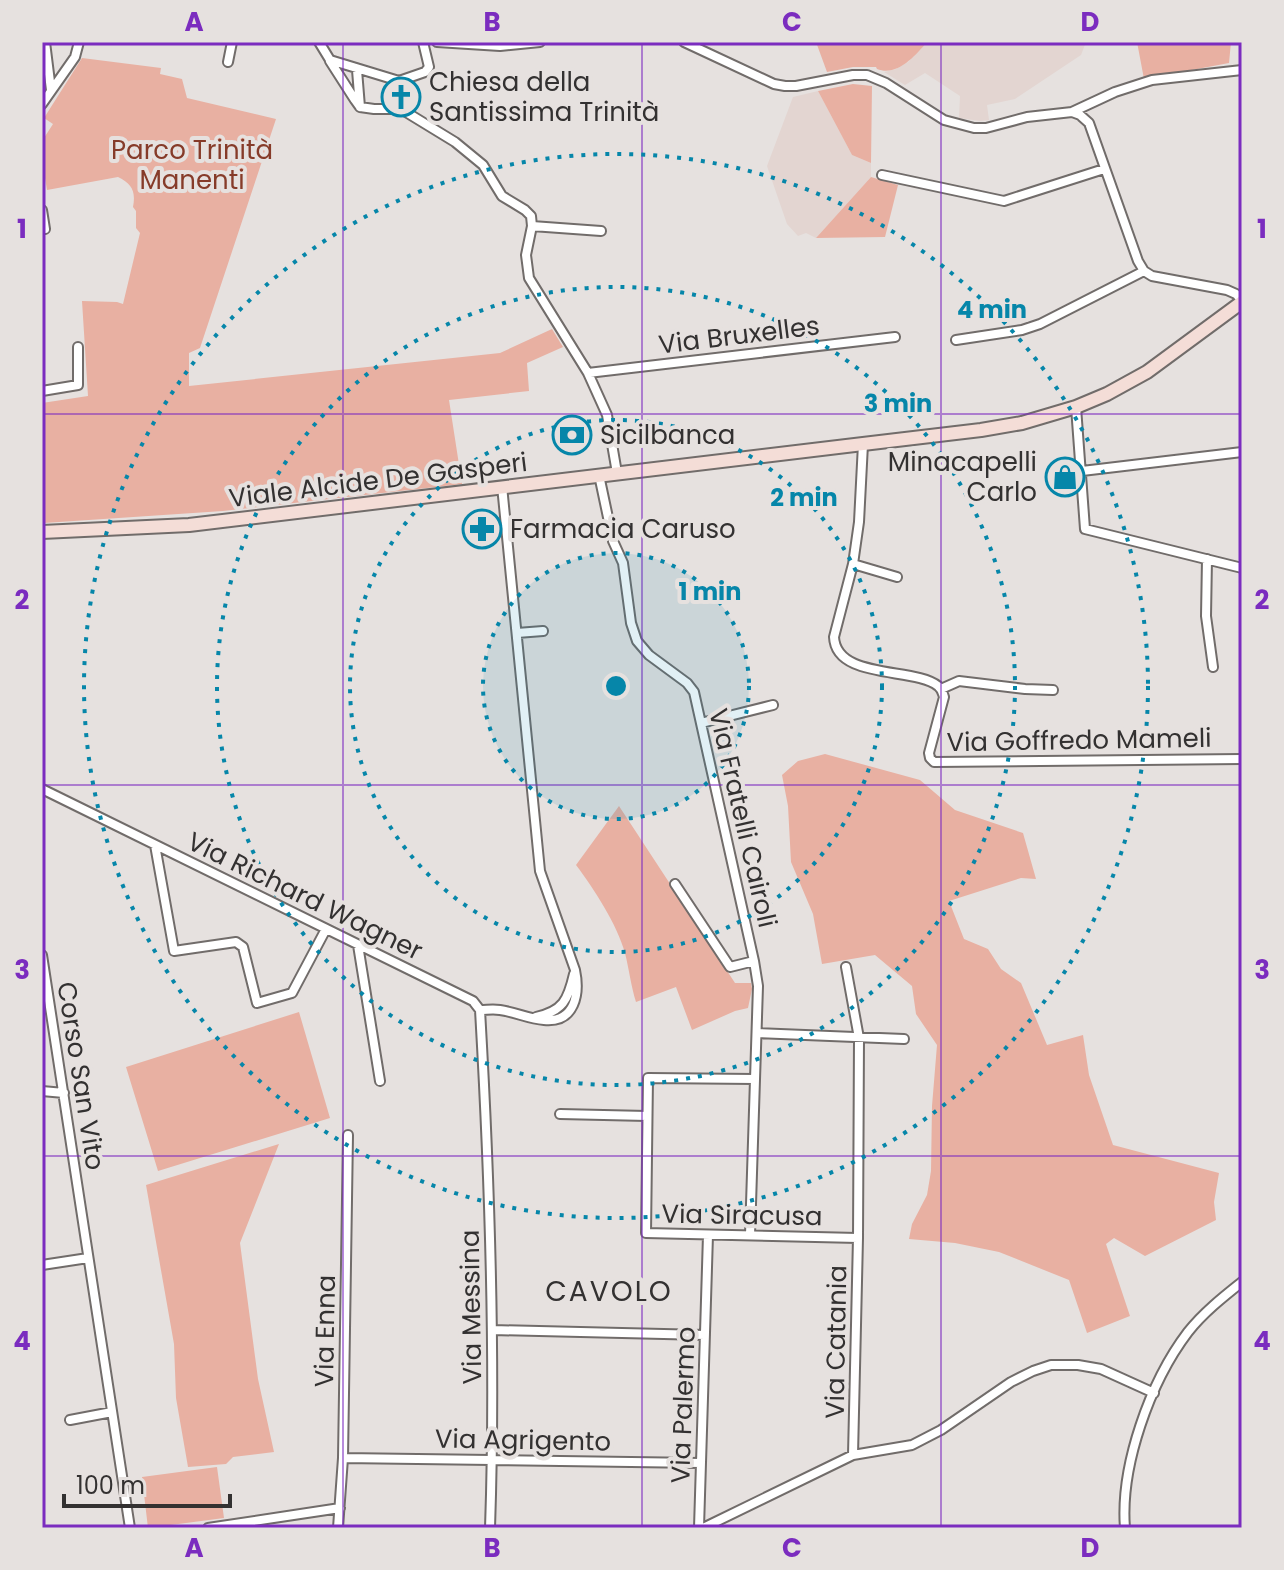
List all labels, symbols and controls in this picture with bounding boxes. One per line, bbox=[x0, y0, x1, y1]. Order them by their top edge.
text: A bbox=[184, 4, 204, 40]
text: B bbox=[483, 4, 501, 40]
text: C bbox=[782, 4, 802, 40]
text: D bbox=[1081, 4, 1100, 40]
place label: Chiesa della Santissima Trinità bbox=[429, 64, 659, 130]
church icon: Chiesa della Santissima Trinità bbox=[380, 76, 422, 118]
park label: Parco Trinità Manenti bbox=[111, 132, 273, 198]
text: 1 bbox=[17, 211, 27, 247]
text: 1 bbox=[1257, 211, 1267, 247]
text: 4 min bbox=[957, 293, 1027, 326]
street label: Via Bruxelles bbox=[656, 307, 822, 363]
text: 3 min bbox=[864, 387, 932, 420]
bank icon: Sicilbanca bbox=[551, 414, 593, 456]
place label: Sicilbanca bbox=[600, 417, 735, 453]
street label: Viale Alcide De Gasperi bbox=[227, 444, 529, 516]
place label: Minacapelli Carlo bbox=[888, 444, 1037, 510]
shop icon: Minacapelli Carlo bbox=[1044, 456, 1086, 498]
text: 2 min bbox=[770, 481, 838, 514]
pharmacy icon: Farmacia Caruso bbox=[461, 508, 503, 550]
place label: Farmacia Caruso bbox=[510, 511, 736, 547]
text: 1 min bbox=[679, 575, 741, 608]
text: 2 bbox=[15, 582, 30, 618]
text: 2 bbox=[1255, 582, 1270, 618]
centre of rings bbox=[602, 672, 630, 700]
street label: Via Fratelli Cairoli bbox=[700, 705, 786, 931]
street label: Via Goffredo Mameli bbox=[946, 720, 1212, 760]
street label: Via Richard Wagner bbox=[181, 823, 429, 969]
text: 3 bbox=[14, 952, 30, 988]
text: 3 bbox=[1254, 952, 1270, 988]
street label: Corso San Vito bbox=[48, 979, 114, 1173]
street label: Via Siracusa bbox=[661, 1196, 823, 1234]
street label: Via Messina bbox=[452, 1229, 490, 1385]
street label: Via Catania bbox=[817, 1265, 855, 1419]
district label: CAVOLO bbox=[545, 1272, 673, 1311]
street label: Via Enna bbox=[306, 1274, 344, 1388]
text: 4 bbox=[13, 1323, 31, 1359]
text: 4 bbox=[1253, 1323, 1271, 1359]
street label: Via Palermo bbox=[662, 1326, 704, 1484]
street label: Via Agrigento bbox=[435, 1420, 611, 1460]
scale bar bbox=[64, 1458, 230, 1508]
text: 100 m bbox=[76, 1469, 145, 1502]
text: A bbox=[184, 1530, 204, 1566]
text: B bbox=[483, 1530, 501, 1566]
text: C bbox=[782, 1530, 802, 1566]
text: D bbox=[1081, 1530, 1100, 1566]

